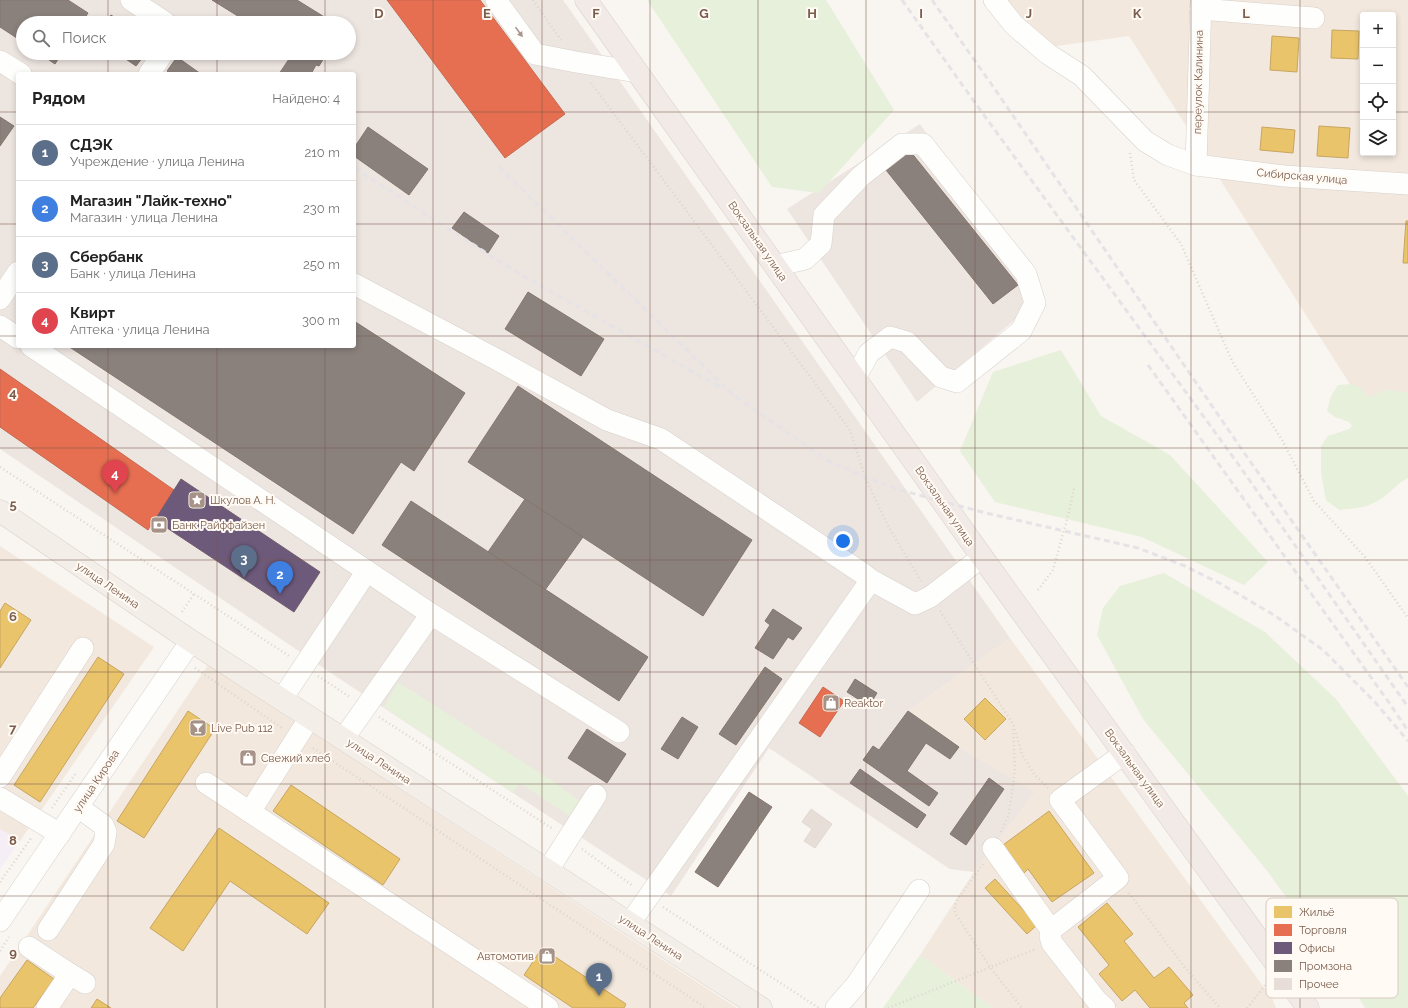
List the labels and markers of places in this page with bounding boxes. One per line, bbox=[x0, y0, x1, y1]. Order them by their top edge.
pin: 4 bbox=[102, 460, 128, 493]
place icon: Шкулов А. Н. bbox=[187, 490, 207, 510]
place label: Шкулов А. Н. bbox=[210, 494, 276, 507]
bank icon: Банк Райффайзен bbox=[149, 515, 169, 535]
place label: Банк Райффайзен bbox=[172, 519, 265, 532]
pin: 3 bbox=[231, 545, 257, 578]
pin: 2 bbox=[267, 561, 293, 594]
shop icon: Reaktor bbox=[821, 693, 841, 713]
place label: Reaktor bbox=[844, 697, 883, 710]
bar icon: Live Pub 112 bbox=[188, 718, 208, 738]
place label: Live Pub 112 bbox=[211, 722, 273, 735]
shop icon: Свежий хлеб bbox=[238, 748, 258, 768]
place label: Свежий хлеб bbox=[261, 752, 331, 765]
shop icon: Автомотив bbox=[537, 946, 557, 966]
place label: Автомотив bbox=[477, 950, 534, 963]
pin: 1 bbox=[586, 963, 612, 996]

